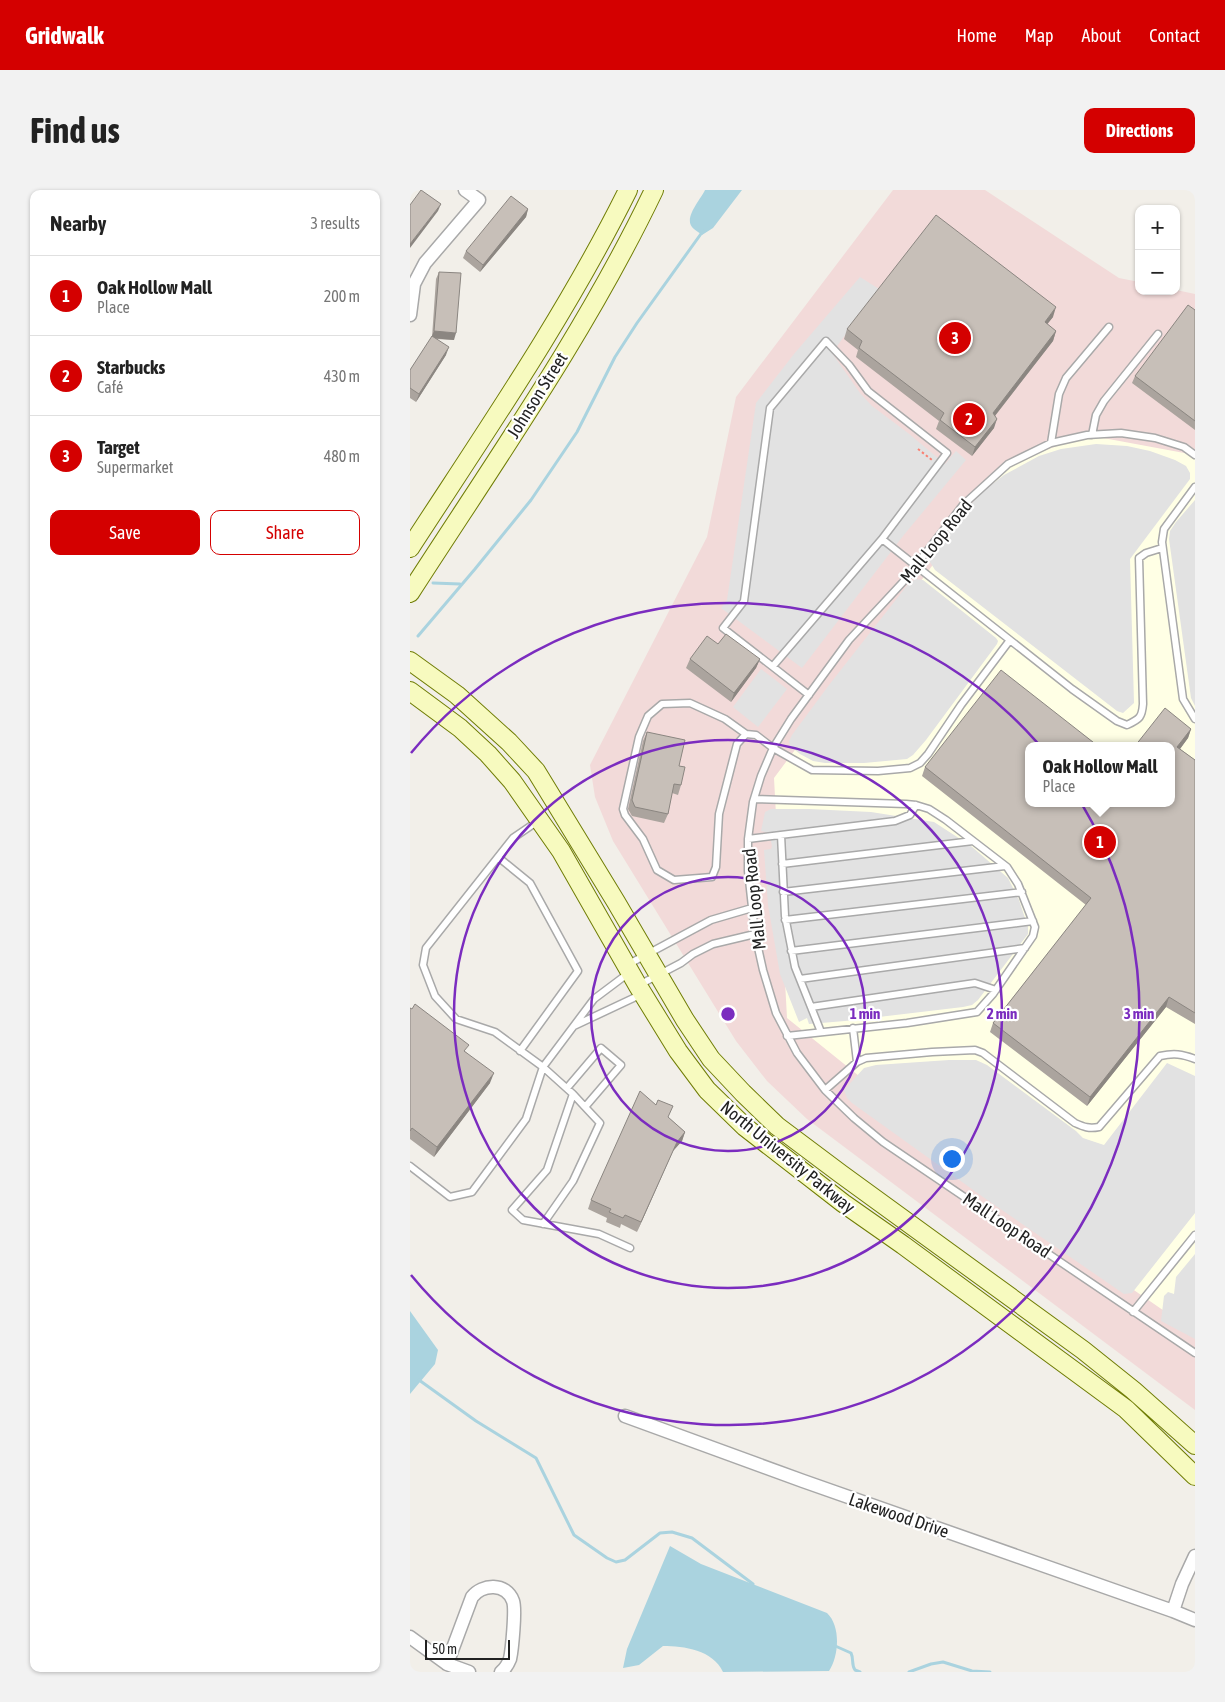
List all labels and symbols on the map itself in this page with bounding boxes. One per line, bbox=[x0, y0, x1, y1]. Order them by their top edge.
pin: 3 bbox=[939, 319, 971, 357]
street label: Johnson Street bbox=[502, 348, 572, 442]
pin: 2 bbox=[953, 400, 985, 438]
street label: Mall Loop Road bbox=[896, 495, 976, 587]
pin: 1 bbox=[1084, 823, 1116, 861]
street label: Mall Loop Road bbox=[738, 847, 770, 951]
centre of rings bbox=[719, 1005, 737, 1023]
text: 1 min bbox=[850, 1005, 880, 1022]
text: 2 min bbox=[987, 1005, 1017, 1022]
text: 3 min bbox=[1124, 1005, 1154, 1022]
street label: North University Parkway bbox=[717, 1096, 859, 1218]
your location bbox=[939, 1146, 965, 1172]
street label: Mall Loop Road bbox=[959, 1188, 1055, 1262]
street label: Lakewood Drive bbox=[846, 1488, 952, 1542]
scale bar bbox=[425, 1637, 510, 1660]

